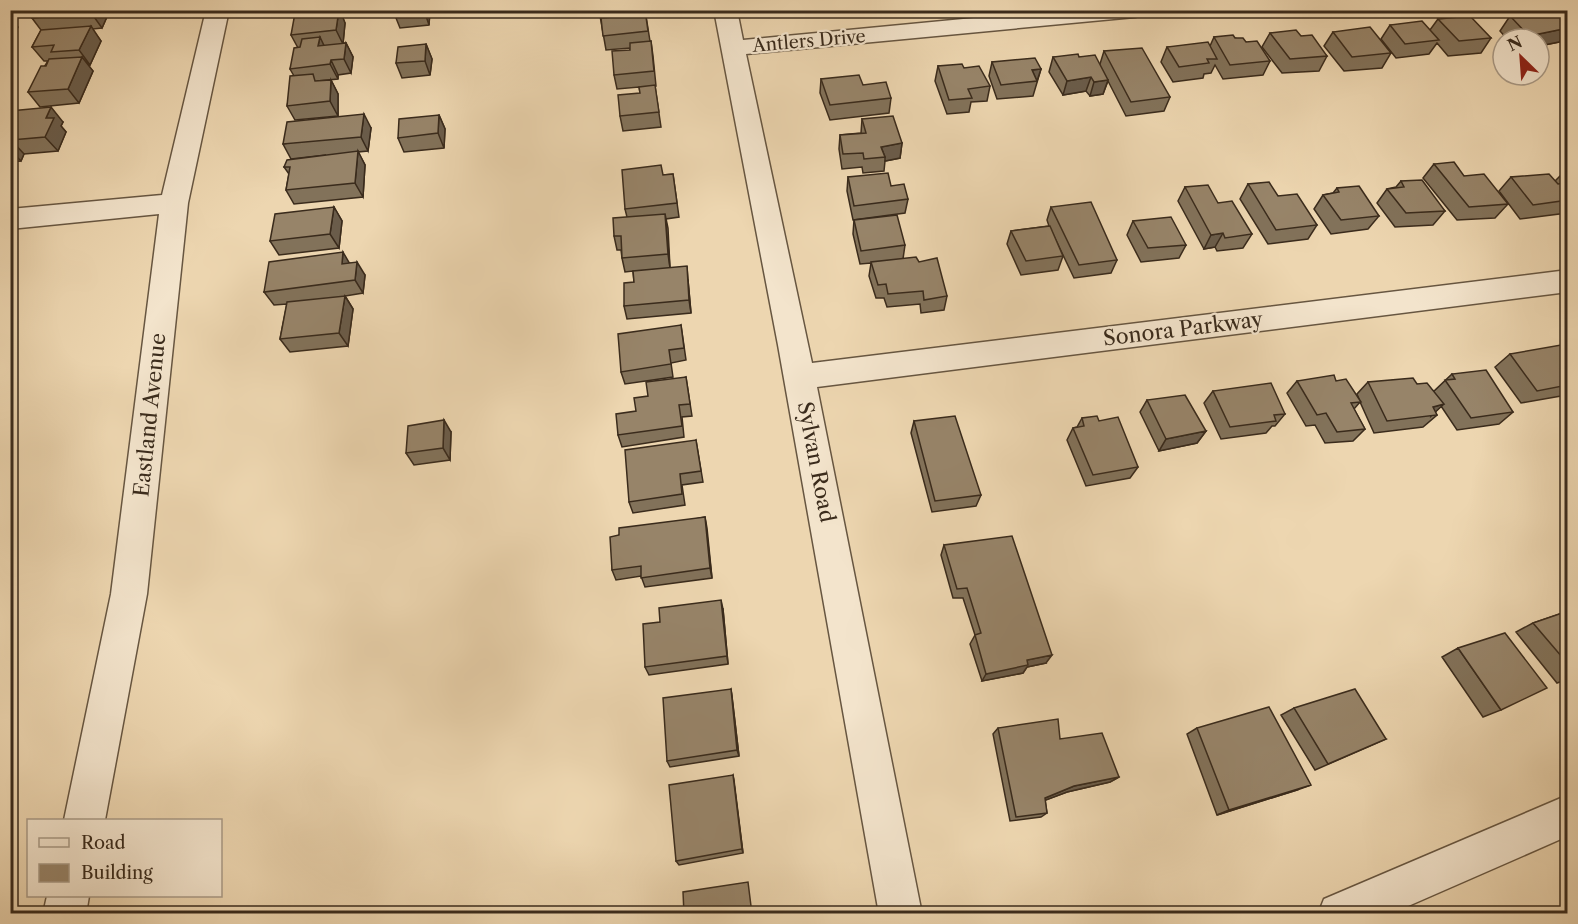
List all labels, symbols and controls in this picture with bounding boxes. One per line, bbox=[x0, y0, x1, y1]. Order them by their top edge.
street label: Antlers Drive bbox=[751, 25, 866, 57]
north arrow bbox=[1491, 27, 1551, 87]
text: N bbox=[1504, 31, 1525, 55]
street label: Sonora Parkway bbox=[1102, 306, 1265, 351]
street label: Eastland Avenue bbox=[128, 332, 171, 498]
street label: Sylvan Road bbox=[793, 399, 840, 525]
legend bbox=[27, 819, 222, 897]
text: Road bbox=[81, 832, 126, 854]
text: Building bbox=[81, 862, 153, 884]

